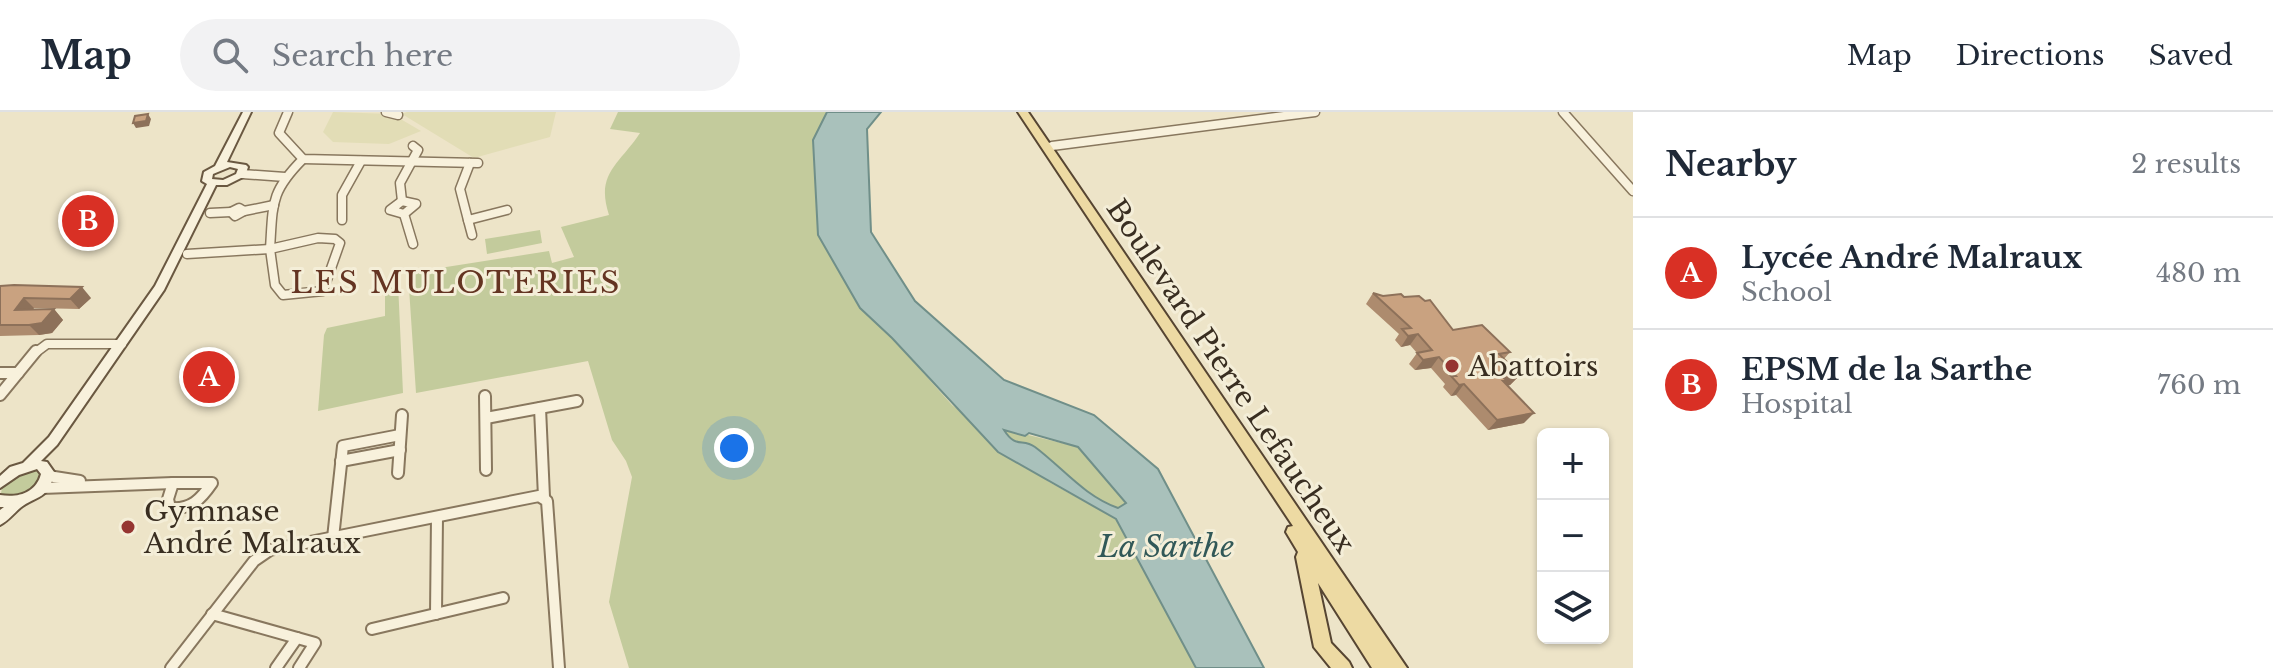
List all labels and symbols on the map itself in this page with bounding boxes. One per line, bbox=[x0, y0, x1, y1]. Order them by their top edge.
pin: B bbox=[62, 191, 114, 251]
street label: Boulevard Pierre Lefaucheux bbox=[1099, 193, 1362, 560]
district label: LES MULOTERIES bbox=[291, 264, 621, 301]
pin: A bbox=[183, 347, 235, 407]
place label: Abattoirs bbox=[1467, 349, 1599, 384]
marker: Abattoirs bbox=[1443, 357, 1461, 375]
your location bbox=[714, 428, 754, 468]
place label: Gymnase André Malraux bbox=[143, 494, 361, 561]
marker: Gymnase André Malraux bbox=[119, 518, 137, 536]
water label: La Sarthe bbox=[1097, 528, 1234, 565]

